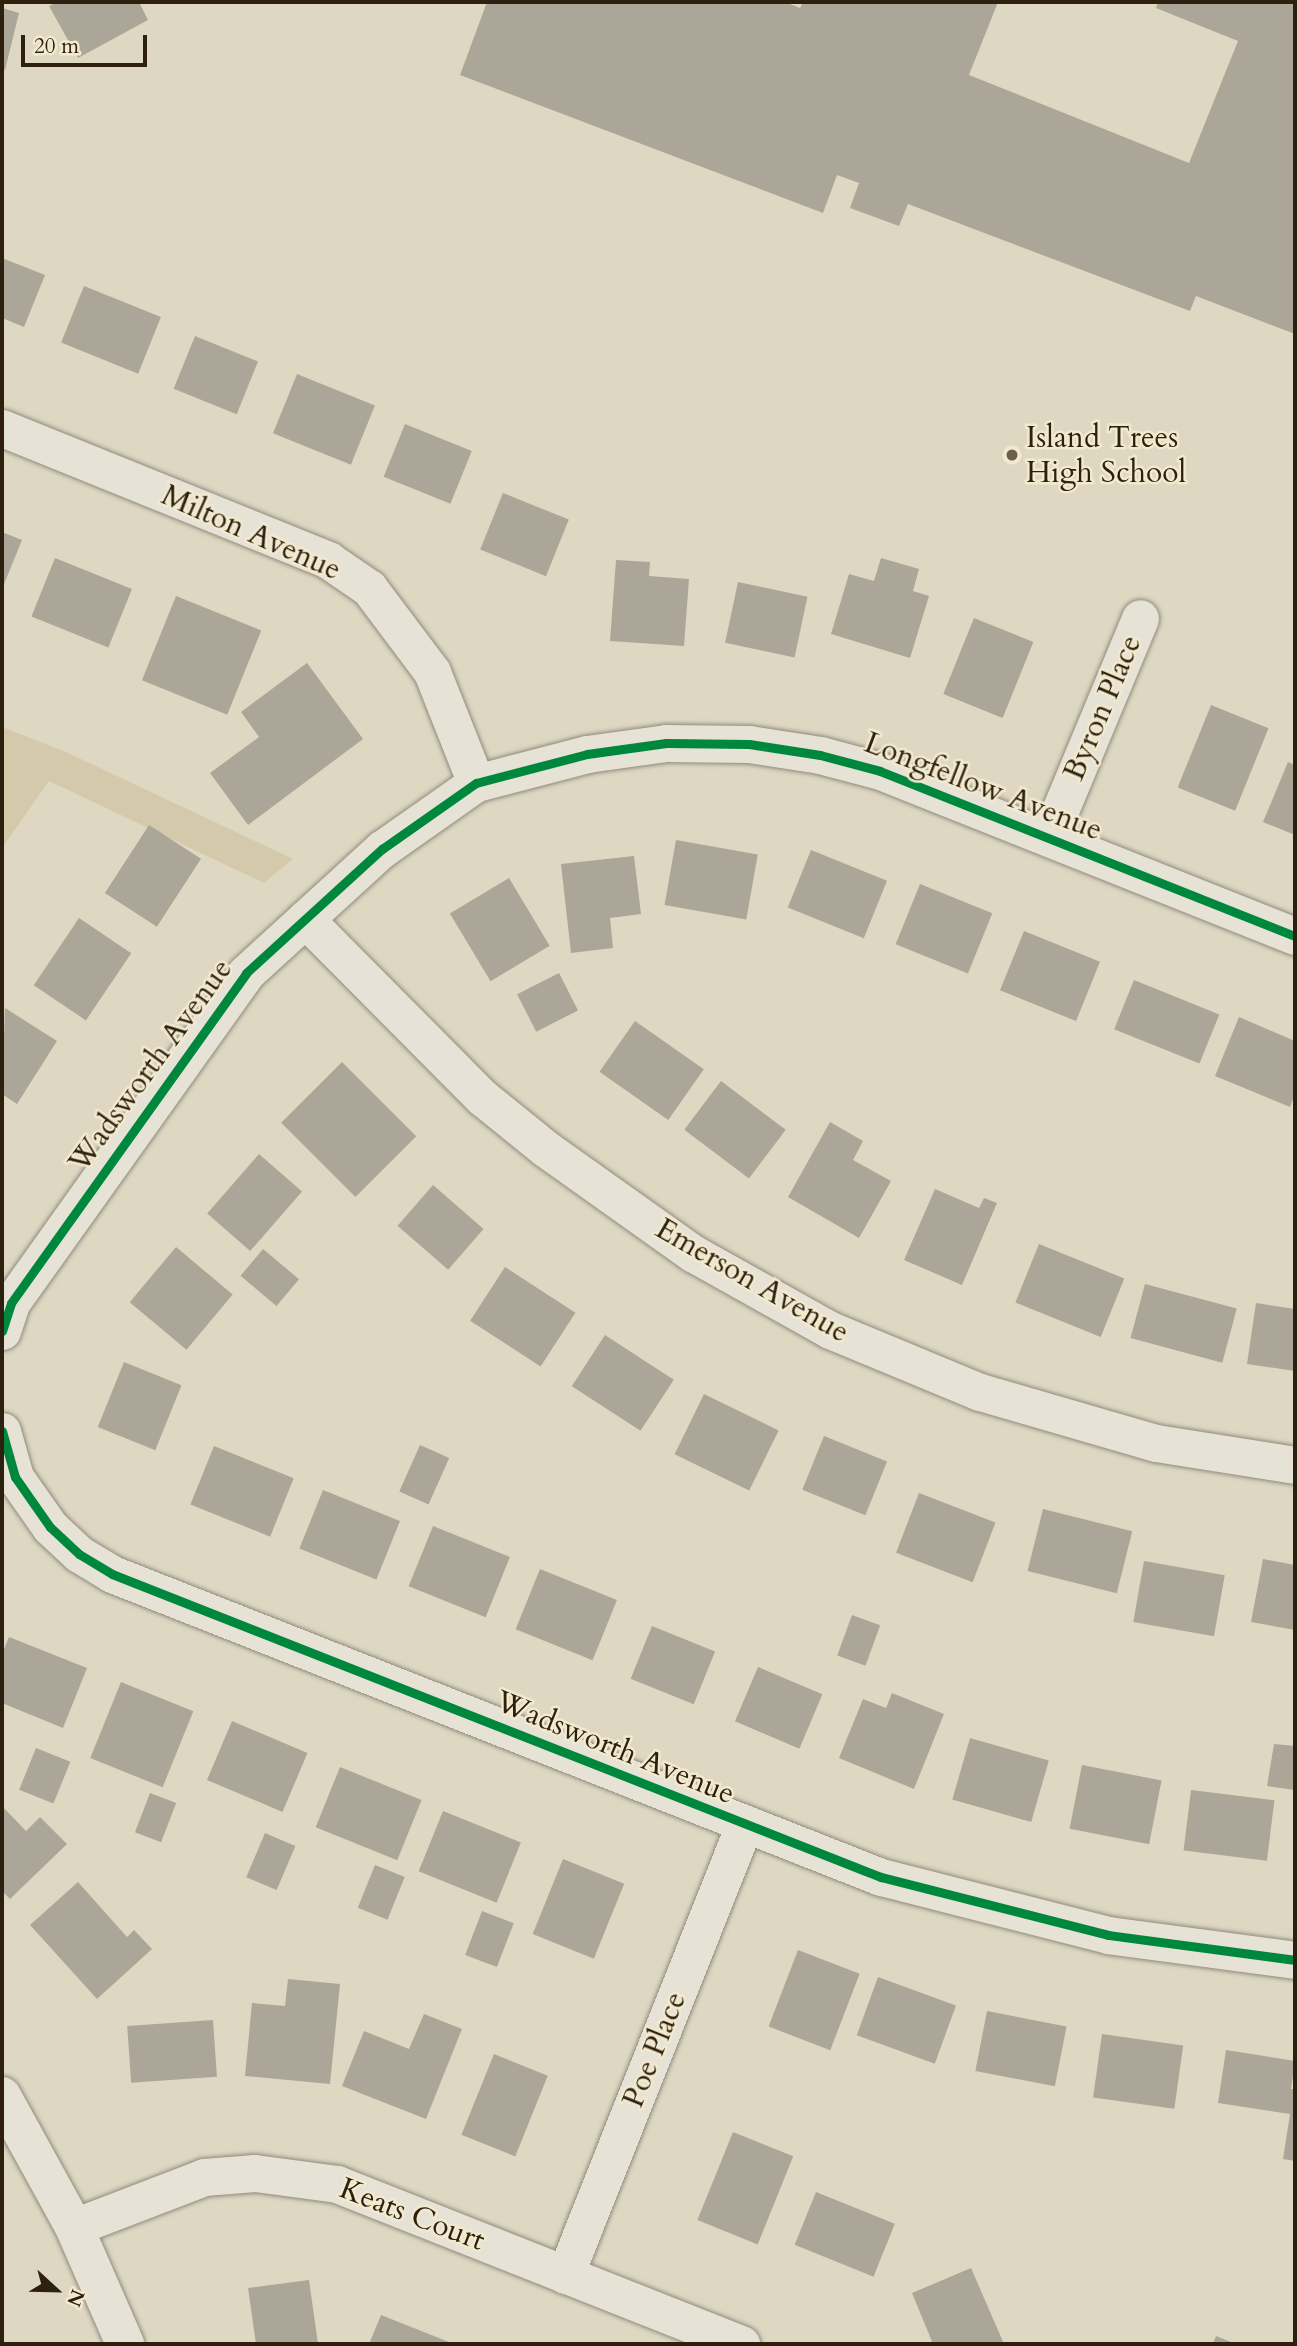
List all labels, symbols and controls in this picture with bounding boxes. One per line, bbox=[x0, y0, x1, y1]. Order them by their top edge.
scale bar bbox=[24, 21, 150, 65]
text: 20 m bbox=[34, 32, 79, 61]
place label: Island Trees High School bbox=[1026, 420, 1186, 490]
marker: Island Trees High School bbox=[1004, 447, 1020, 463]
street label: Milton Avenue bbox=[156, 477, 346, 589]
street label: Byron Place bbox=[1056, 630, 1150, 786]
street label: Longfellow Avenue bbox=[859, 725, 1107, 849]
street label: Wadsworth Avenue bbox=[62, 952, 240, 1180]
street label: Emerson Avenue bbox=[649, 1211, 855, 1351]
street label: Wadsworth Avenue bbox=[490, 1684, 740, 1812]
street label: Poe Place bbox=[616, 1987, 694, 2113]
street label: Keats Court bbox=[334, 2171, 490, 2259]
north arrow bbox=[21, 2255, 91, 2325]
text: N bbox=[60, 2285, 91, 2310]

